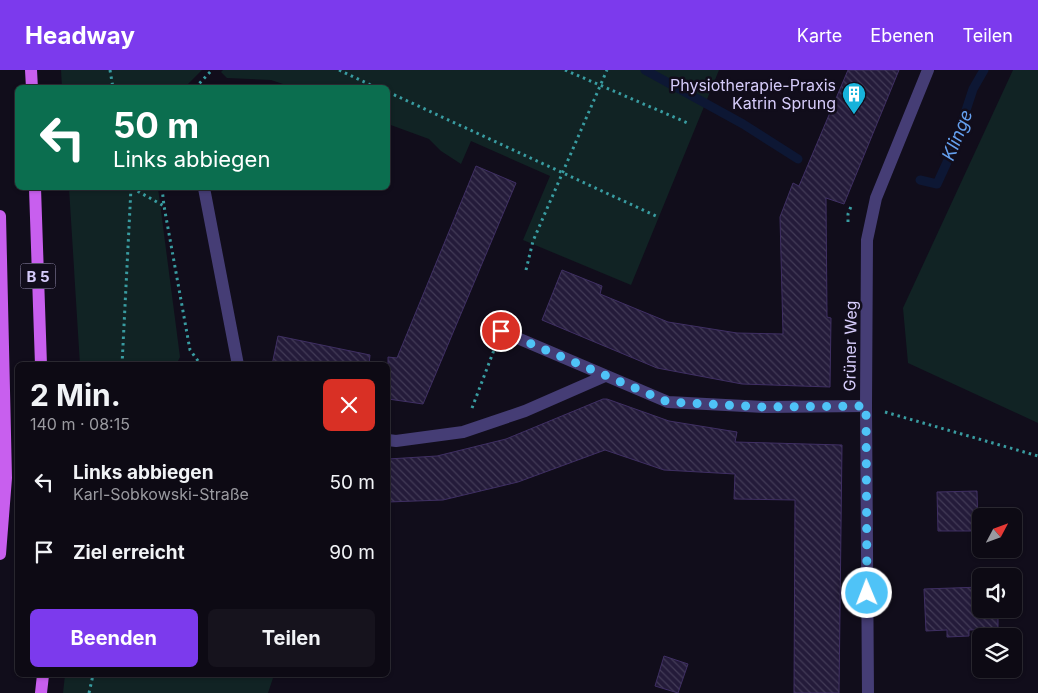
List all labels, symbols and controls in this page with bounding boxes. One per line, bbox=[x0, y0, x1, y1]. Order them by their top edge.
text: Headway bbox=[25, 21, 135, 50]
text: Karte bbox=[797, 25, 842, 46]
text: Ebenen bbox=[870, 25, 934, 46]
text: Teilen bbox=[962, 25, 1013, 46]
place label: Physiotherapie-Praxis Katrin Sprung bbox=[670, 75, 836, 113]
building icon: Physiotherapie-Praxis Katrin Sprung bbox=[841, 81, 867, 115]
text: 50 m bbox=[113, 104, 199, 146]
icon: left bbox=[30, 105, 95, 170]
water label: Klinge bbox=[937, 107, 977, 163]
text: Links abbiegen bbox=[113, 146, 270, 172]
road number: B 5 bbox=[20, 264, 56, 288]
street label: Grüner Weg bbox=[839, 300, 861, 392]
pin bbox=[480, 310, 522, 352]
icon: arrive bbox=[487, 317, 515, 345]
text: 2 Min. bbox=[30, 377, 121, 413]
button: close bbox=[323, 379, 375, 431]
text: 140 m · 08:15 bbox=[30, 414, 130, 434]
text: Links abbiegen bbox=[73, 461, 214, 484]
icon: left bbox=[30, 468, 58, 496]
text: 50 m bbox=[329, 471, 375, 494]
text: Karl-Sobkowski-Straße bbox=[73, 484, 249, 504]
north arrow bbox=[972, 508, 1022, 558]
map controls bbox=[972, 508, 1022, 678]
icon: arrive bbox=[30, 538, 58, 566]
text: Ziel erreicht bbox=[73, 541, 185, 564]
text: 90 m bbox=[329, 541, 375, 564]
position arrow bbox=[840, 566, 892, 618]
button: sound bbox=[972, 568, 1022, 618]
button: Beenden bbox=[30, 609, 198, 667]
button: Teilen bbox=[208, 609, 375, 667]
button: layers bbox=[972, 628, 1022, 678]

